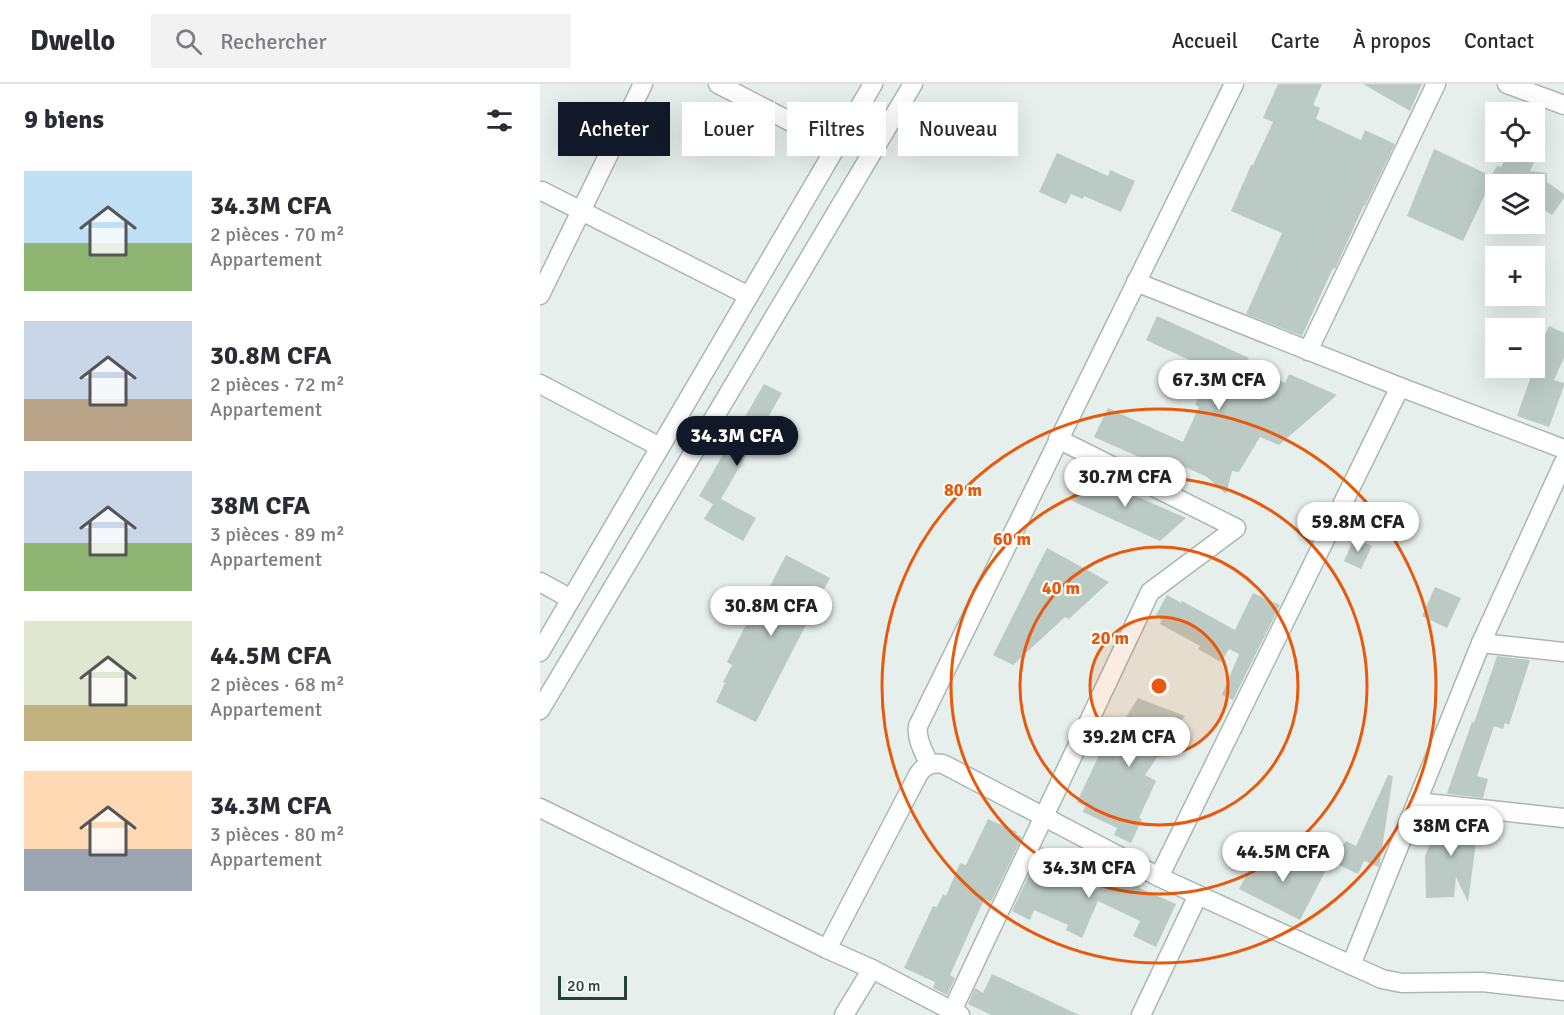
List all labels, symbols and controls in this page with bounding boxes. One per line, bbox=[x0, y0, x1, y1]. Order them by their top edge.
search box bbox=[151, 14, 571, 68]
text: Dwello bbox=[30, 24, 115, 58]
icon: search bbox=[172, 25, 205, 58]
text: Rechercher bbox=[220, 28, 327, 55]
text: Accueil bbox=[1172, 28, 1238, 54]
text: Carte bbox=[1271, 28, 1320, 54]
text: À propos bbox=[1353, 28, 1431, 54]
text: Contact bbox=[1464, 28, 1534, 54]
chip: Acheter bbox=[558, 102, 670, 156]
chip: Louer bbox=[682, 102, 775, 156]
chip: Filtres bbox=[787, 102, 886, 156]
chip: Nouveau bbox=[898, 102, 1018, 156]
map controls bbox=[1485, 102, 1545, 378]
button: locate bbox=[1485, 102, 1545, 162]
text: 9 biens bbox=[24, 104, 104, 136]
icon: filters bbox=[483, 104, 516, 137]
button: layers bbox=[1485, 174, 1545, 234]
text: 34.3M CFA bbox=[210, 190, 332, 222]
icon: home bbox=[72, 195, 144, 267]
text: 2 pièces · 70 m² bbox=[210, 222, 345, 247]
button: + bbox=[1485, 246, 1545, 306]
text: Appartement bbox=[210, 247, 322, 272]
button: − bbox=[1485, 318, 1545, 378]
text: 30.8M CFA bbox=[210, 340, 332, 372]
icon: home bbox=[72, 345, 144, 417]
pin: 67.3M CFA bbox=[1150, 360, 1288, 411]
text: 67.3M CFA bbox=[1172, 367, 1266, 392]
text: 2 pièces · 72 m² bbox=[210, 372, 345, 397]
text: Appartement bbox=[210, 397, 322, 422]
pin: 34.3M CFA bbox=[668, 416, 806, 467]
text: 34.3M CFA bbox=[690, 423, 784, 448]
pin: 30.7M CFA bbox=[1056, 457, 1194, 508]
text: 30.7M CFA bbox=[1078, 464, 1172, 489]
text: 80 m bbox=[944, 479, 982, 501]
text: 38M CFA bbox=[210, 490, 310, 522]
icon: home bbox=[72, 495, 144, 567]
pin: 59.8M CFA bbox=[1289, 502, 1427, 553]
text: 59.8M CFA bbox=[1311, 509, 1405, 534]
text: 3 pièces · 89 m² bbox=[210, 522, 345, 547]
text: 60 m bbox=[993, 528, 1031, 550]
text: Appartement bbox=[210, 547, 322, 572]
text: 40 m bbox=[1042, 577, 1080, 599]
pin: 30.8M CFA bbox=[702, 586, 840, 637]
text: 30.8M CFA bbox=[724, 593, 818, 618]
text: 20 m bbox=[1091, 627, 1129, 649]
text: 44.5M CFA bbox=[210, 640, 332, 672]
icon: home bbox=[72, 645, 144, 717]
text: 2 pièces · 68 m² bbox=[210, 672, 345, 697]
centre of rings bbox=[1149, 676, 1169, 696]
text: Appartement bbox=[210, 697, 322, 722]
pin: 39.2M CFA bbox=[1060, 717, 1198, 768]
text: 39.2M CFA bbox=[1082, 724, 1176, 749]
text: 34.3M CFA bbox=[210, 790, 332, 822]
icon: home bbox=[72, 795, 144, 867]
pin: 38M CFA bbox=[1396, 806, 1506, 857]
text: 38M CFA bbox=[1412, 813, 1490, 838]
text: 3 pièces · 80 m² bbox=[210, 822, 345, 847]
pin: 44.5M CFA bbox=[1214, 832, 1352, 883]
text: 44.5M CFA bbox=[1236, 839, 1330, 864]
text: Appartement bbox=[210, 847, 322, 872]
pin: 34.3M CFA bbox=[1020, 848, 1158, 899]
text: 34.3M CFA bbox=[1042, 855, 1136, 880]
scale bar bbox=[558, 973, 627, 1000]
text: 20 m bbox=[567, 976, 601, 996]

